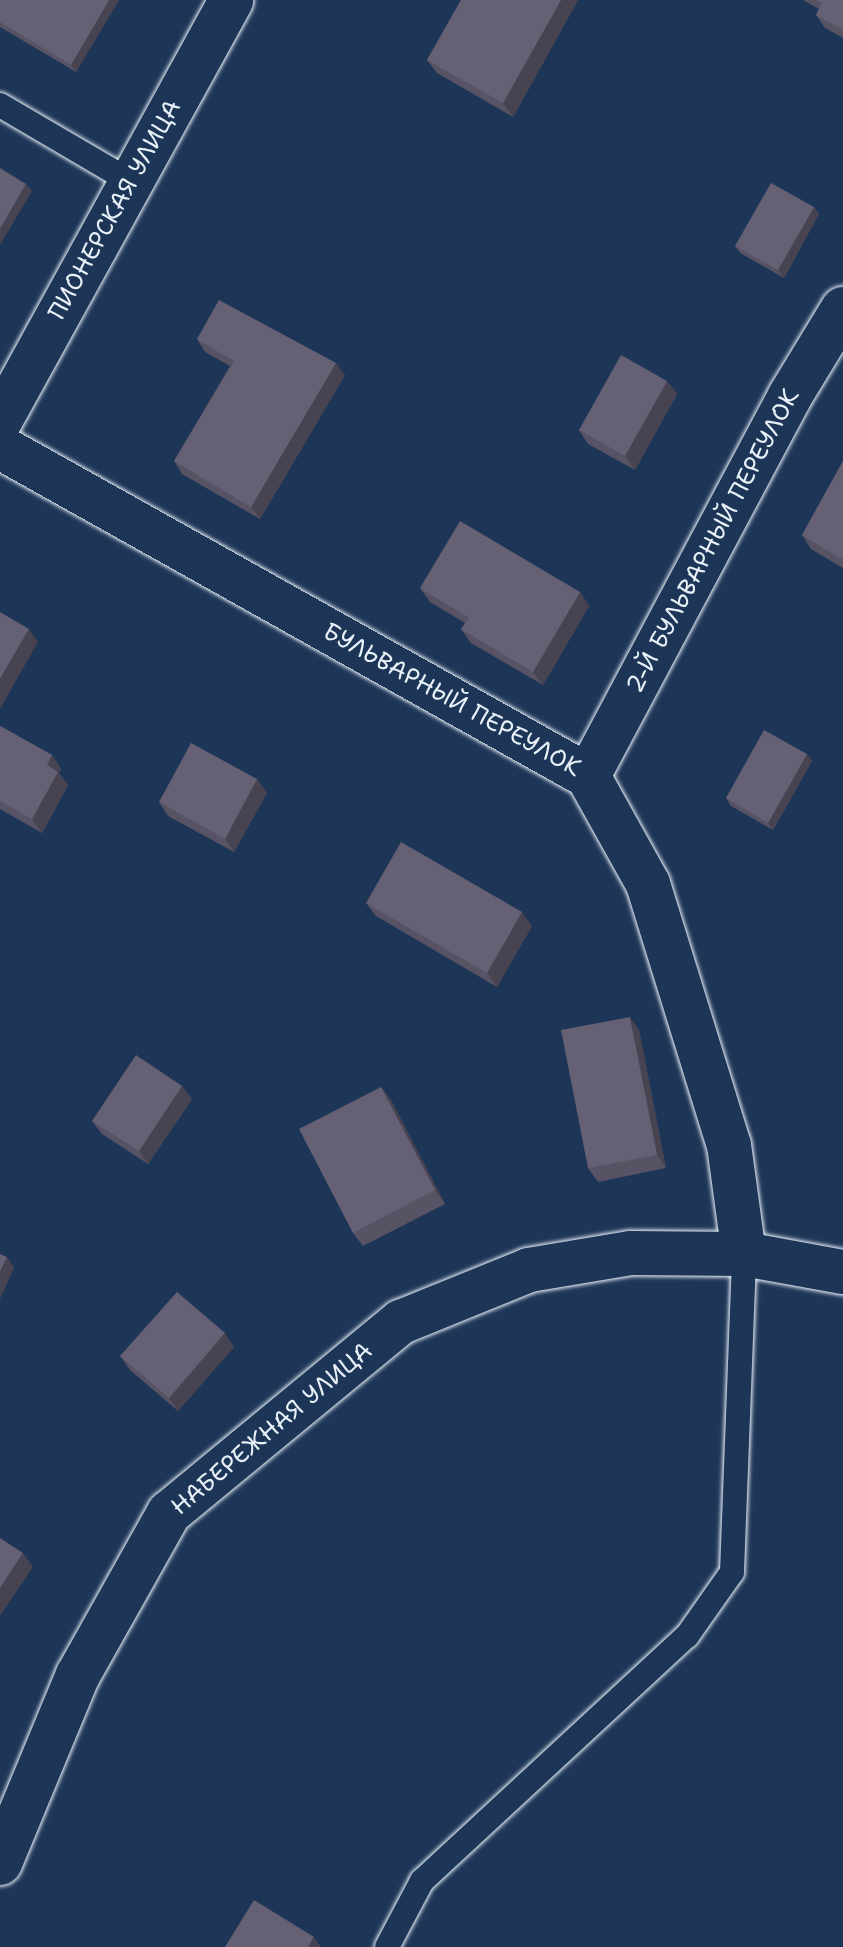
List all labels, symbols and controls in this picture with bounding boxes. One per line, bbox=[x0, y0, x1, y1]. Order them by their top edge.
street label: ПИОНЕРСКАЯ УЛИЦА bbox=[43, 95, 187, 325]
street label: 2-Й БУЛЬВАРНЫЙ ПЕРЕУЛОК bbox=[620, 384, 806, 698]
street label: БУЛЬВАРНЫЙ ПЕРЕУЛОК bbox=[318, 617, 586, 783]
street label: НАБЕРЕЖНАЯ УЛИЦА bbox=[166, 1337, 378, 1521]

